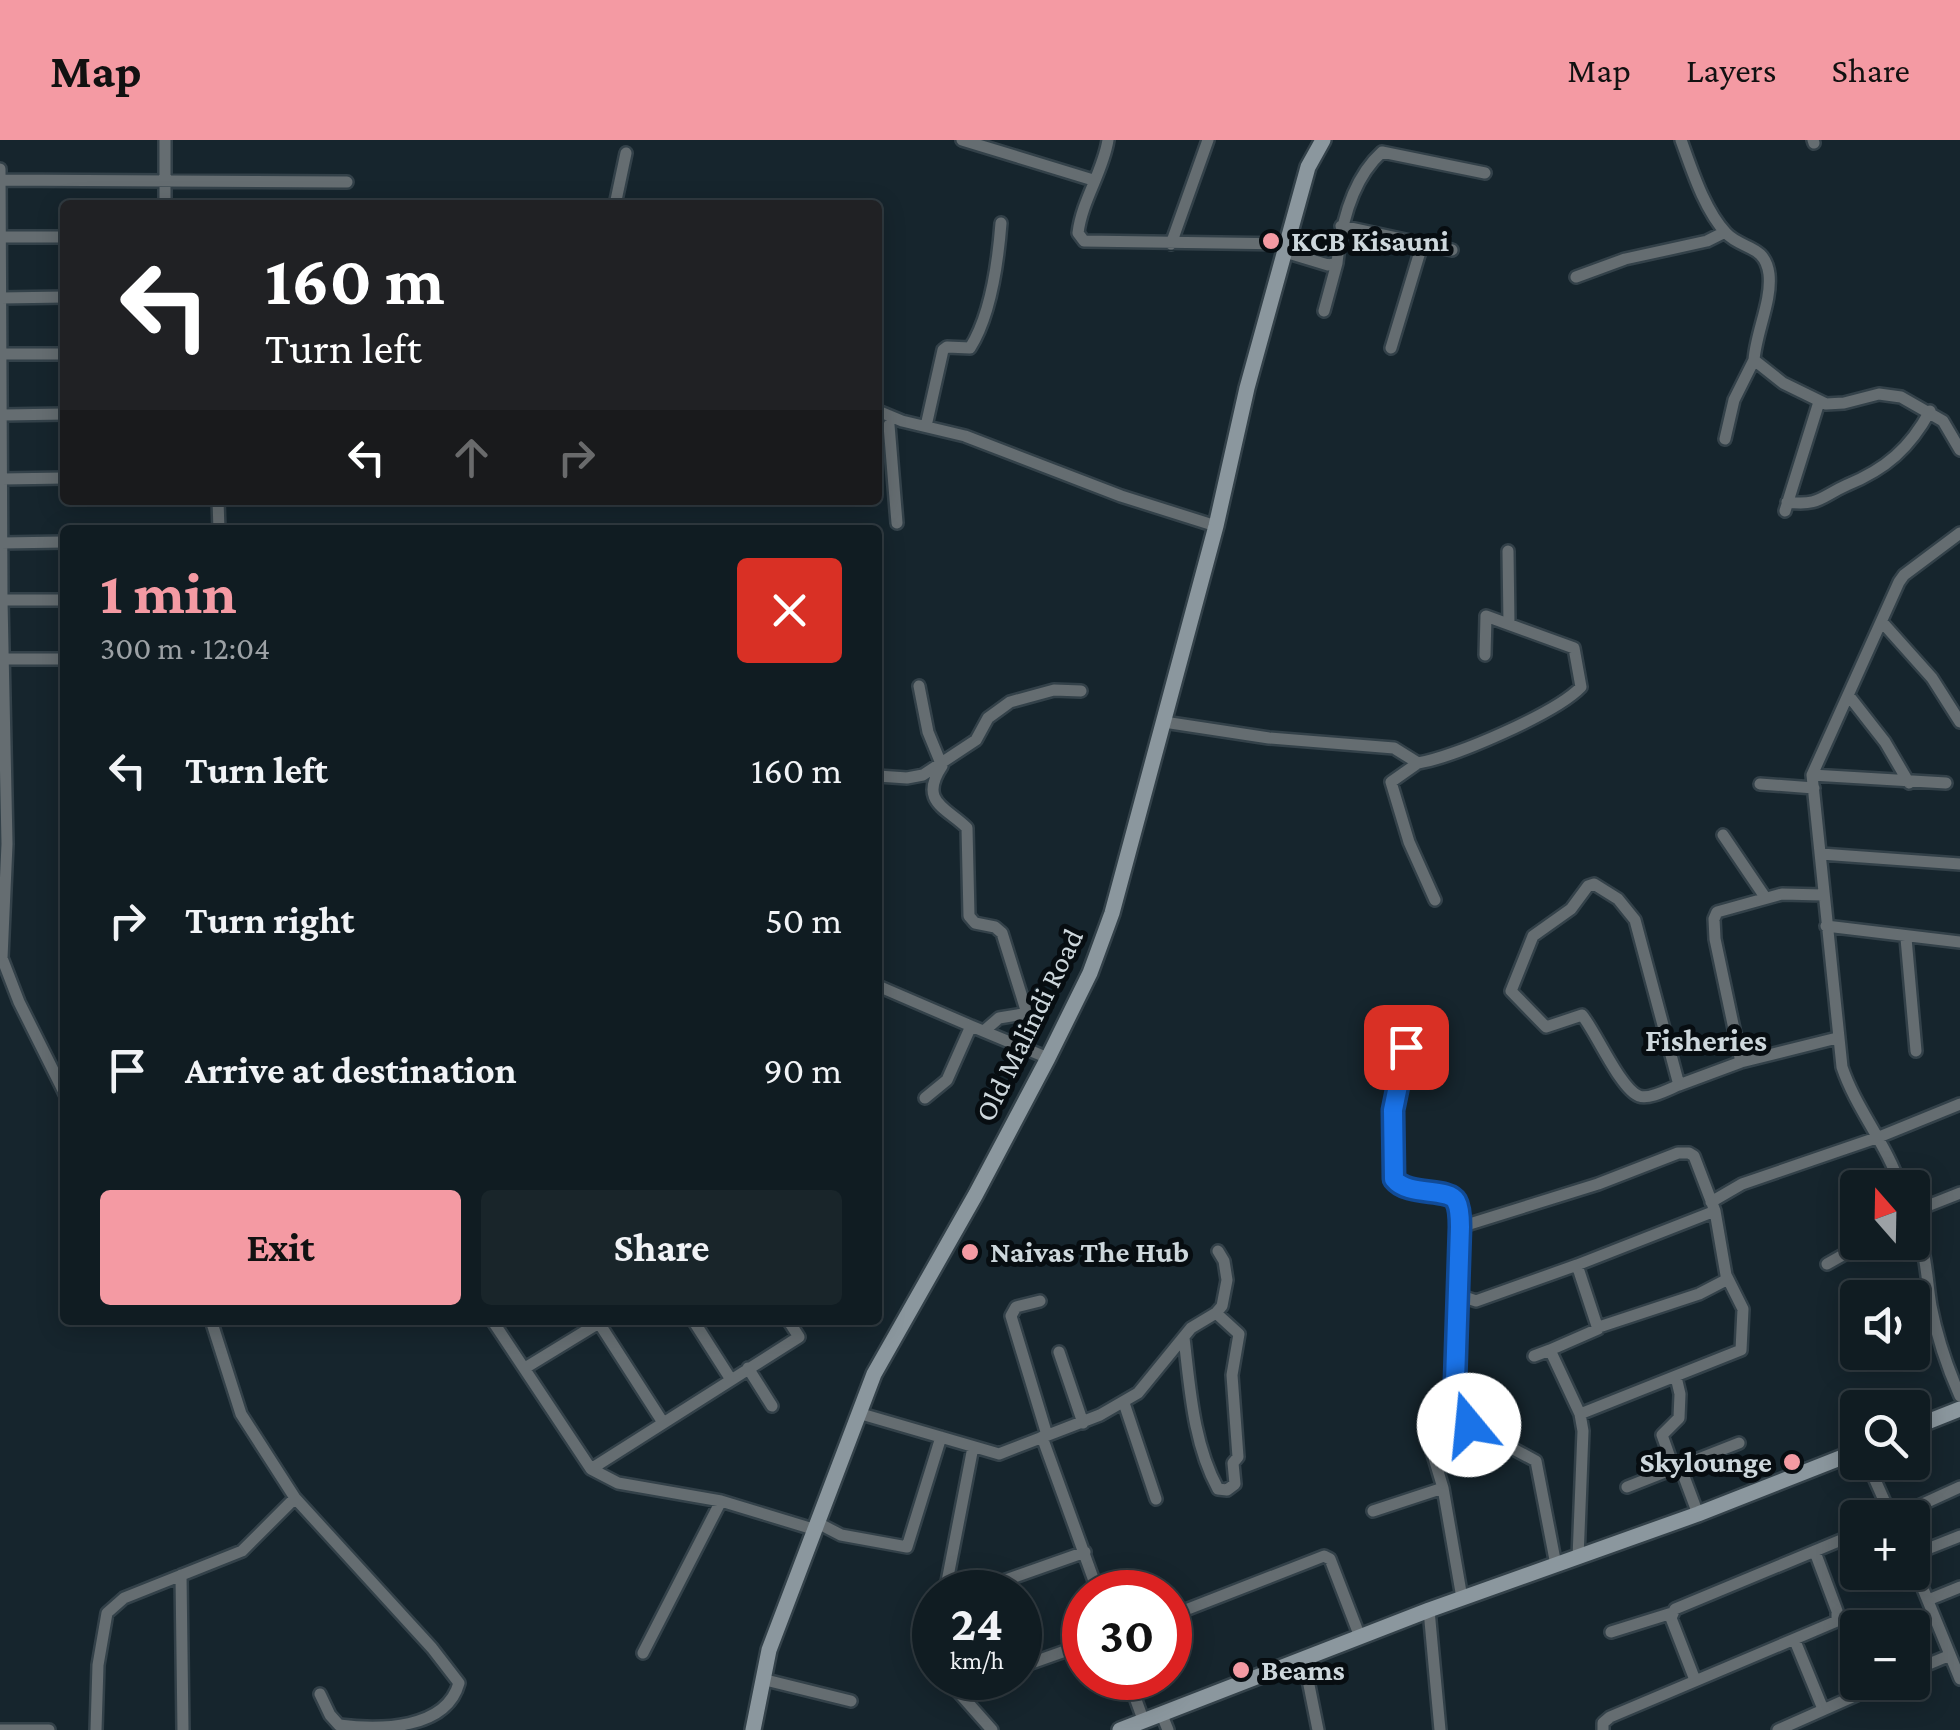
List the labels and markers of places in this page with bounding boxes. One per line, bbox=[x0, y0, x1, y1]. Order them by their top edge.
place label: KCB Kisauni bbox=[1291, 224, 1449, 257]
marker: KCB Kisauni bbox=[1260, 230, 1282, 252]
pin bbox=[1364, 1005, 1449, 1090]
place label: Naivas The Hub bbox=[990, 1235, 1189, 1268]
marker: Naivas The Hub bbox=[959, 1241, 981, 1263]
place label: Skylounge bbox=[1639, 1445, 1772, 1478]
marker: Skylounge bbox=[1781, 1451, 1803, 1473]
place label: Beams bbox=[1261, 1653, 1345, 1686]
marker: Beams bbox=[1230, 1659, 1252, 1681]

